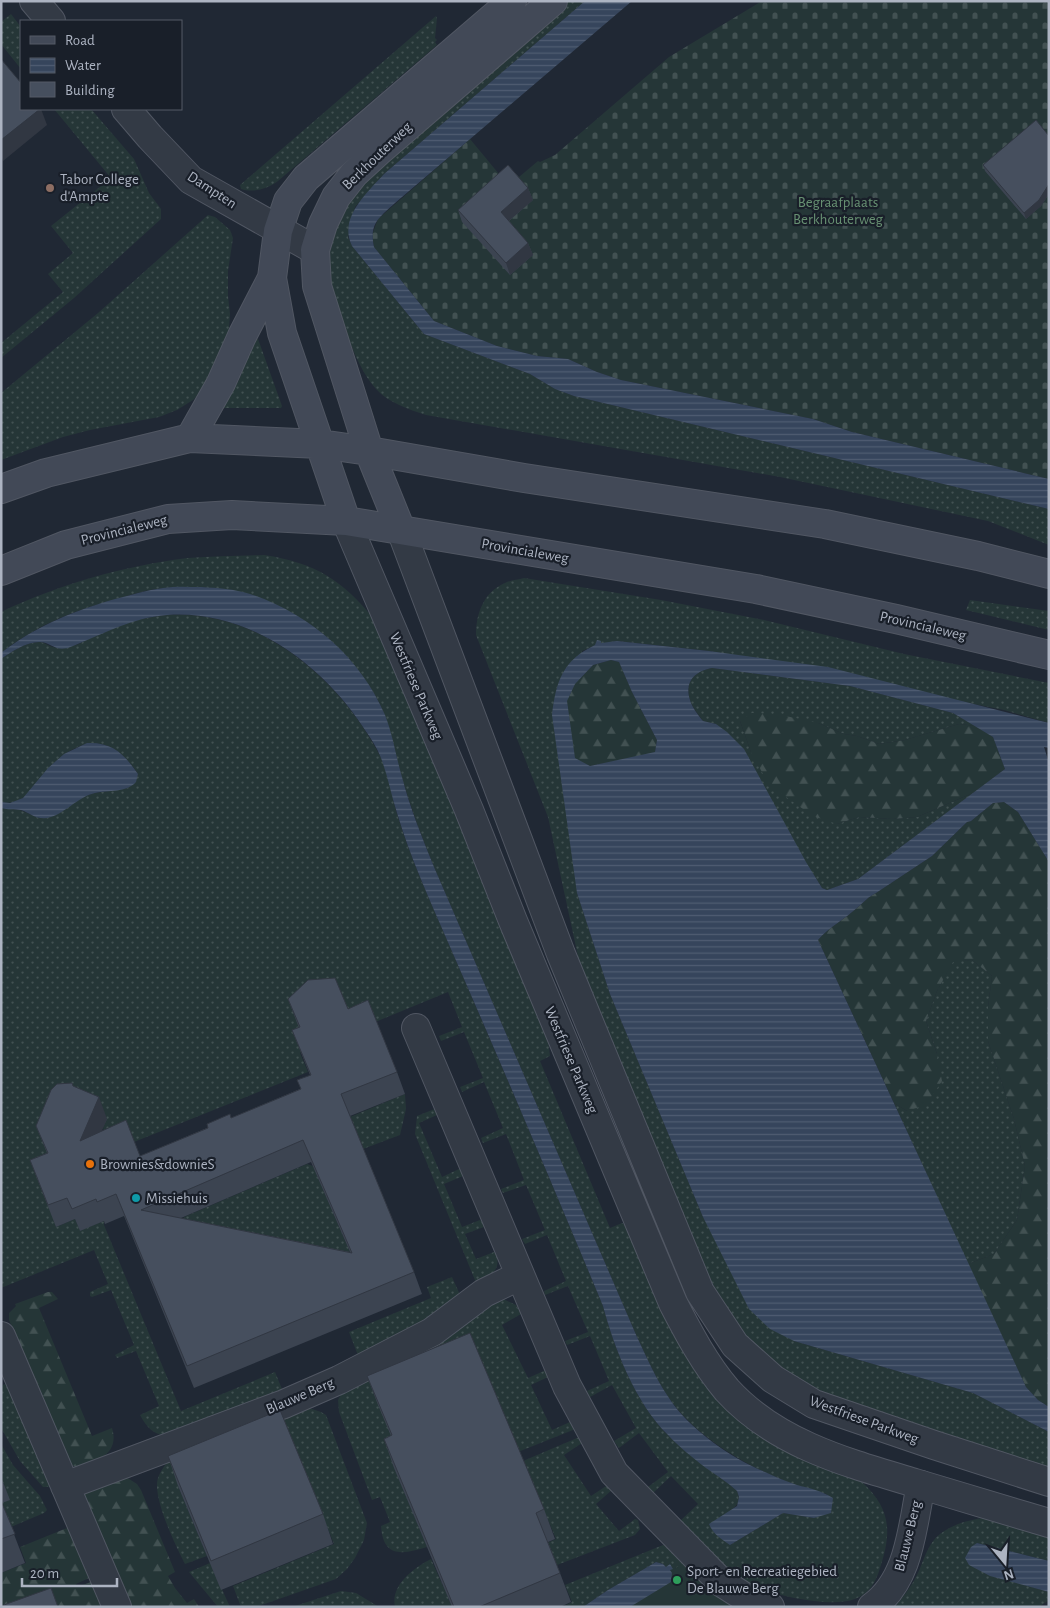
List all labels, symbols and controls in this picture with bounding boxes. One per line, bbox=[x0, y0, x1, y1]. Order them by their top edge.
legend bbox=[20, 20, 182, 110]
text: Road bbox=[65, 33, 95, 48]
text: Water bbox=[65, 58, 101, 73]
text: Building bbox=[65, 83, 115, 98]
street label: Berkhouterweg bbox=[339, 119, 415, 193]
street label: Dampten bbox=[185, 169, 239, 211]
place label: Tabor College d'Ampte bbox=[60, 172, 139, 204]
marker: Tabor College d'Ampte bbox=[44, 182, 56, 194]
park label: Begraafplaats Berkhouterweg bbox=[793, 195, 884, 227]
street label: Provincialeweg bbox=[79, 512, 169, 548]
street label: Provincialeweg bbox=[480, 536, 570, 566]
street label: Provincialeweg bbox=[878, 609, 968, 643]
street label: Westfriese Parkweg bbox=[387, 630, 446, 742]
street label: Westfriese Parkweg bbox=[542, 1004, 601, 1116]
place label: Brownies&downieS bbox=[100, 1157, 215, 1172]
marker: Brownies&downieS bbox=[84, 1158, 96, 1170]
place label: Missiehuis bbox=[146, 1191, 208, 1206]
marker: Missiehuis bbox=[130, 1192, 142, 1204]
street label: Blauwe Berg bbox=[264, 1375, 337, 1417]
street label: Westfriese Parkweg bbox=[808, 1393, 921, 1447]
street label: Blauwe Berg bbox=[892, 1498, 924, 1573]
north arrow bbox=[980, 1538, 1030, 1588]
scale bar bbox=[22, 1556, 118, 1588]
place label: Sport- en Recreatiegebied De Blauwe Berg bbox=[687, 1564, 837, 1596]
text: 20 m bbox=[30, 1566, 59, 1581]
text: N bbox=[1002, 1566, 1016, 1583]
marker: Sport- en Recreatiegebied De Blauwe Berg bbox=[671, 1574, 683, 1586]

